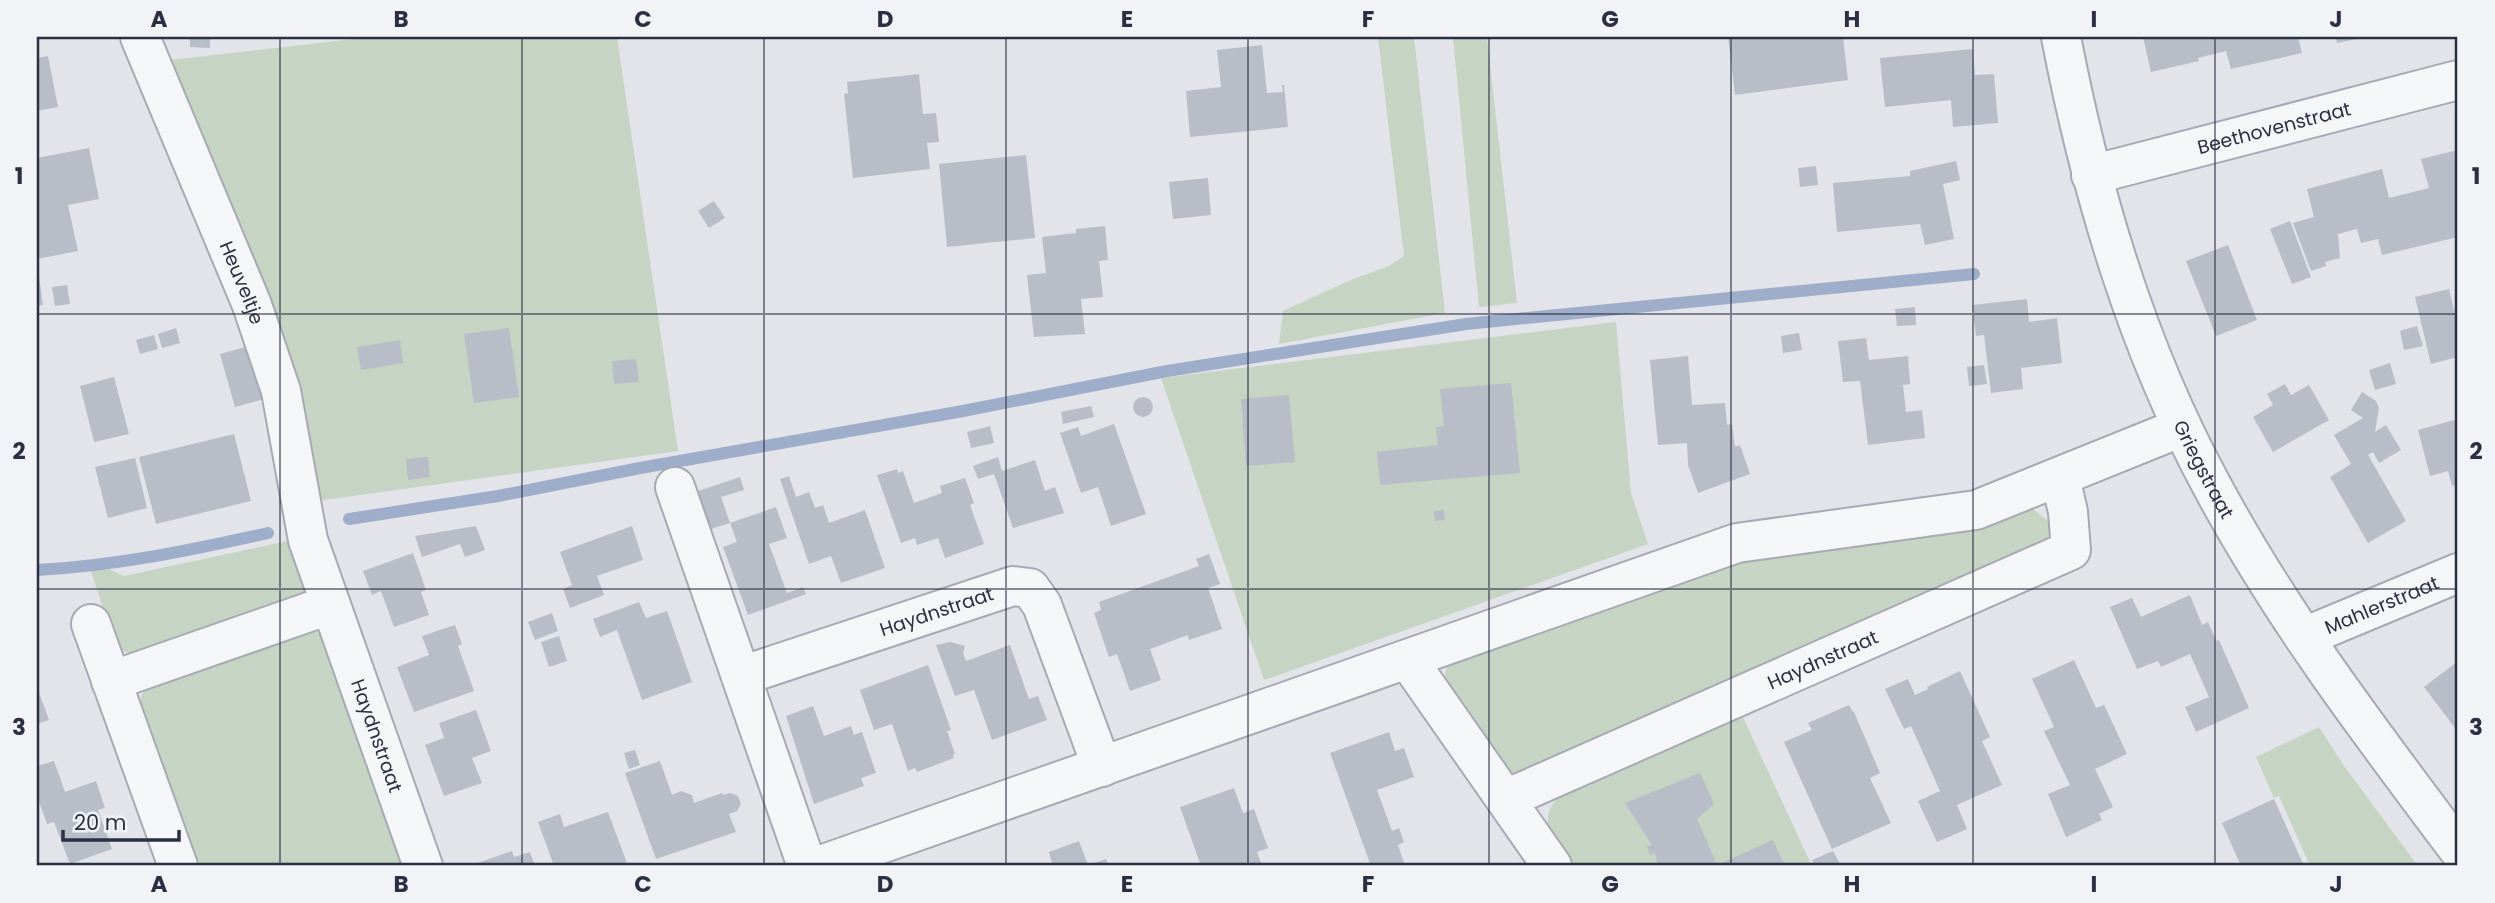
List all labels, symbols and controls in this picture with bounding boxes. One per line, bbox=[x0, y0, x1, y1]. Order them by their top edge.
text: A bbox=[151, 3, 168, 35]
text: B bbox=[393, 3, 409, 35]
text: C bbox=[634, 3, 652, 35]
text: D bbox=[877, 3, 893, 35]
text: E bbox=[1121, 3, 1133, 35]
text: F bbox=[1362, 3, 1374, 35]
text: G bbox=[1601, 3, 1619, 35]
text: H bbox=[1844, 3, 1860, 35]
text: I bbox=[2091, 3, 2097, 35]
text: J bbox=[2329, 3, 2343, 35]
street label: Beethovenstraat bbox=[2194, 95, 2354, 161]
text: 1 bbox=[15, 160, 23, 192]
text: 1 bbox=[2472, 160, 2480, 192]
street label: Heuveltje bbox=[213, 237, 271, 328]
street label: Griegstraat bbox=[2167, 416, 2240, 524]
text: 2 bbox=[12, 435, 26, 467]
text: 2 bbox=[2469, 435, 2483, 467]
street label: Mahlerstraat bbox=[2320, 569, 2443, 641]
street label: Haydnstraat bbox=[876, 580, 997, 643]
street label: Haydnstraat bbox=[1763, 624, 1882, 696]
street label: Haydnstraat bbox=[344, 675, 409, 796]
text: 3 bbox=[12, 711, 26, 743]
text: 3 bbox=[2469, 711, 2483, 743]
scale bar bbox=[63, 798, 178, 842]
text: 20 m bbox=[74, 808, 127, 837]
text: A bbox=[151, 868, 168, 900]
text: B bbox=[393, 868, 409, 900]
text: C bbox=[634, 868, 652, 900]
text: D bbox=[877, 868, 893, 900]
text: E bbox=[1121, 868, 1133, 900]
text: F bbox=[1362, 868, 1374, 900]
text: G bbox=[1601, 868, 1619, 900]
text: H bbox=[1844, 868, 1860, 900]
text: I bbox=[2091, 868, 2097, 900]
text: J bbox=[2329, 868, 2343, 900]

